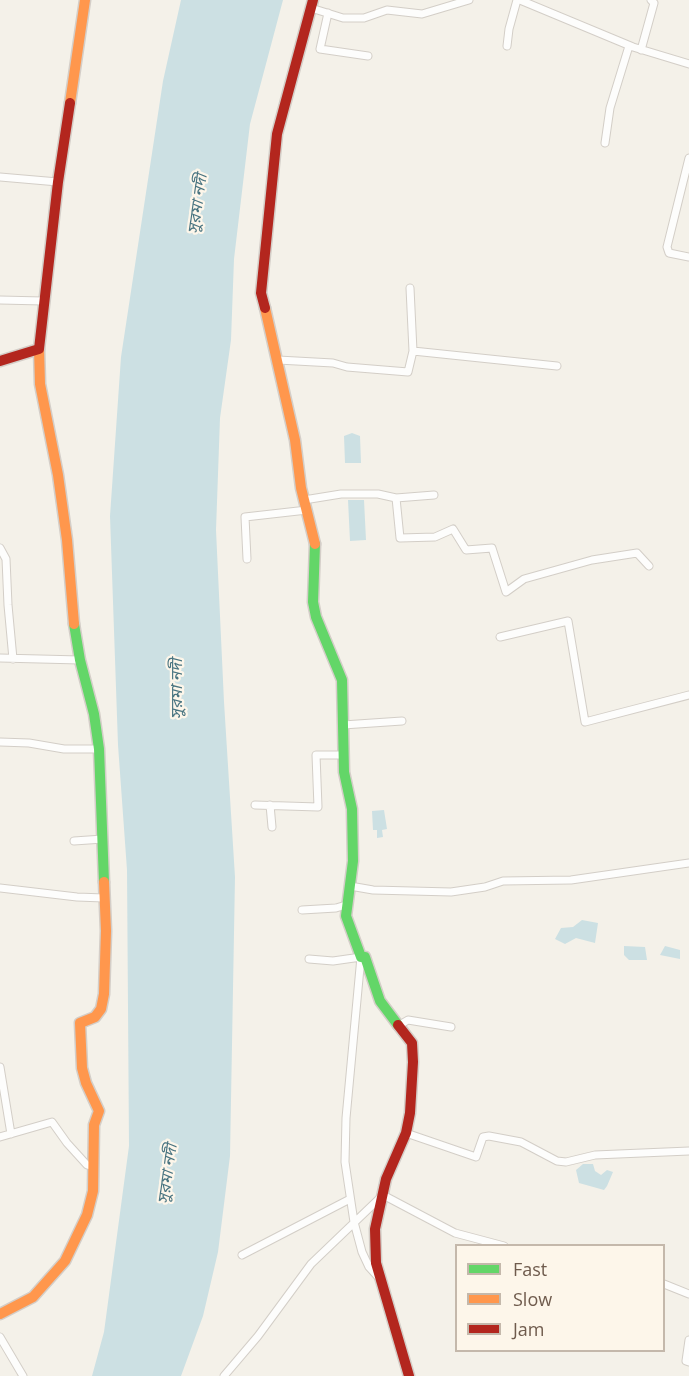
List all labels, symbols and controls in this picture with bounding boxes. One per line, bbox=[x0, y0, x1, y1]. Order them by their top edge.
water label: সুরমা নদী bbox=[184, 173, 212, 235]
water label: সুরমা নদী bbox=[167, 659, 187, 719]
water label: সুরমা নদী bbox=[154, 1143, 182, 1205]
legend bbox=[455, 1244, 665, 1352]
text: Fast bbox=[513, 1257, 547, 1281]
text: Slow bbox=[513, 1287, 552, 1311]
text: Jam bbox=[513, 1317, 545, 1341]

